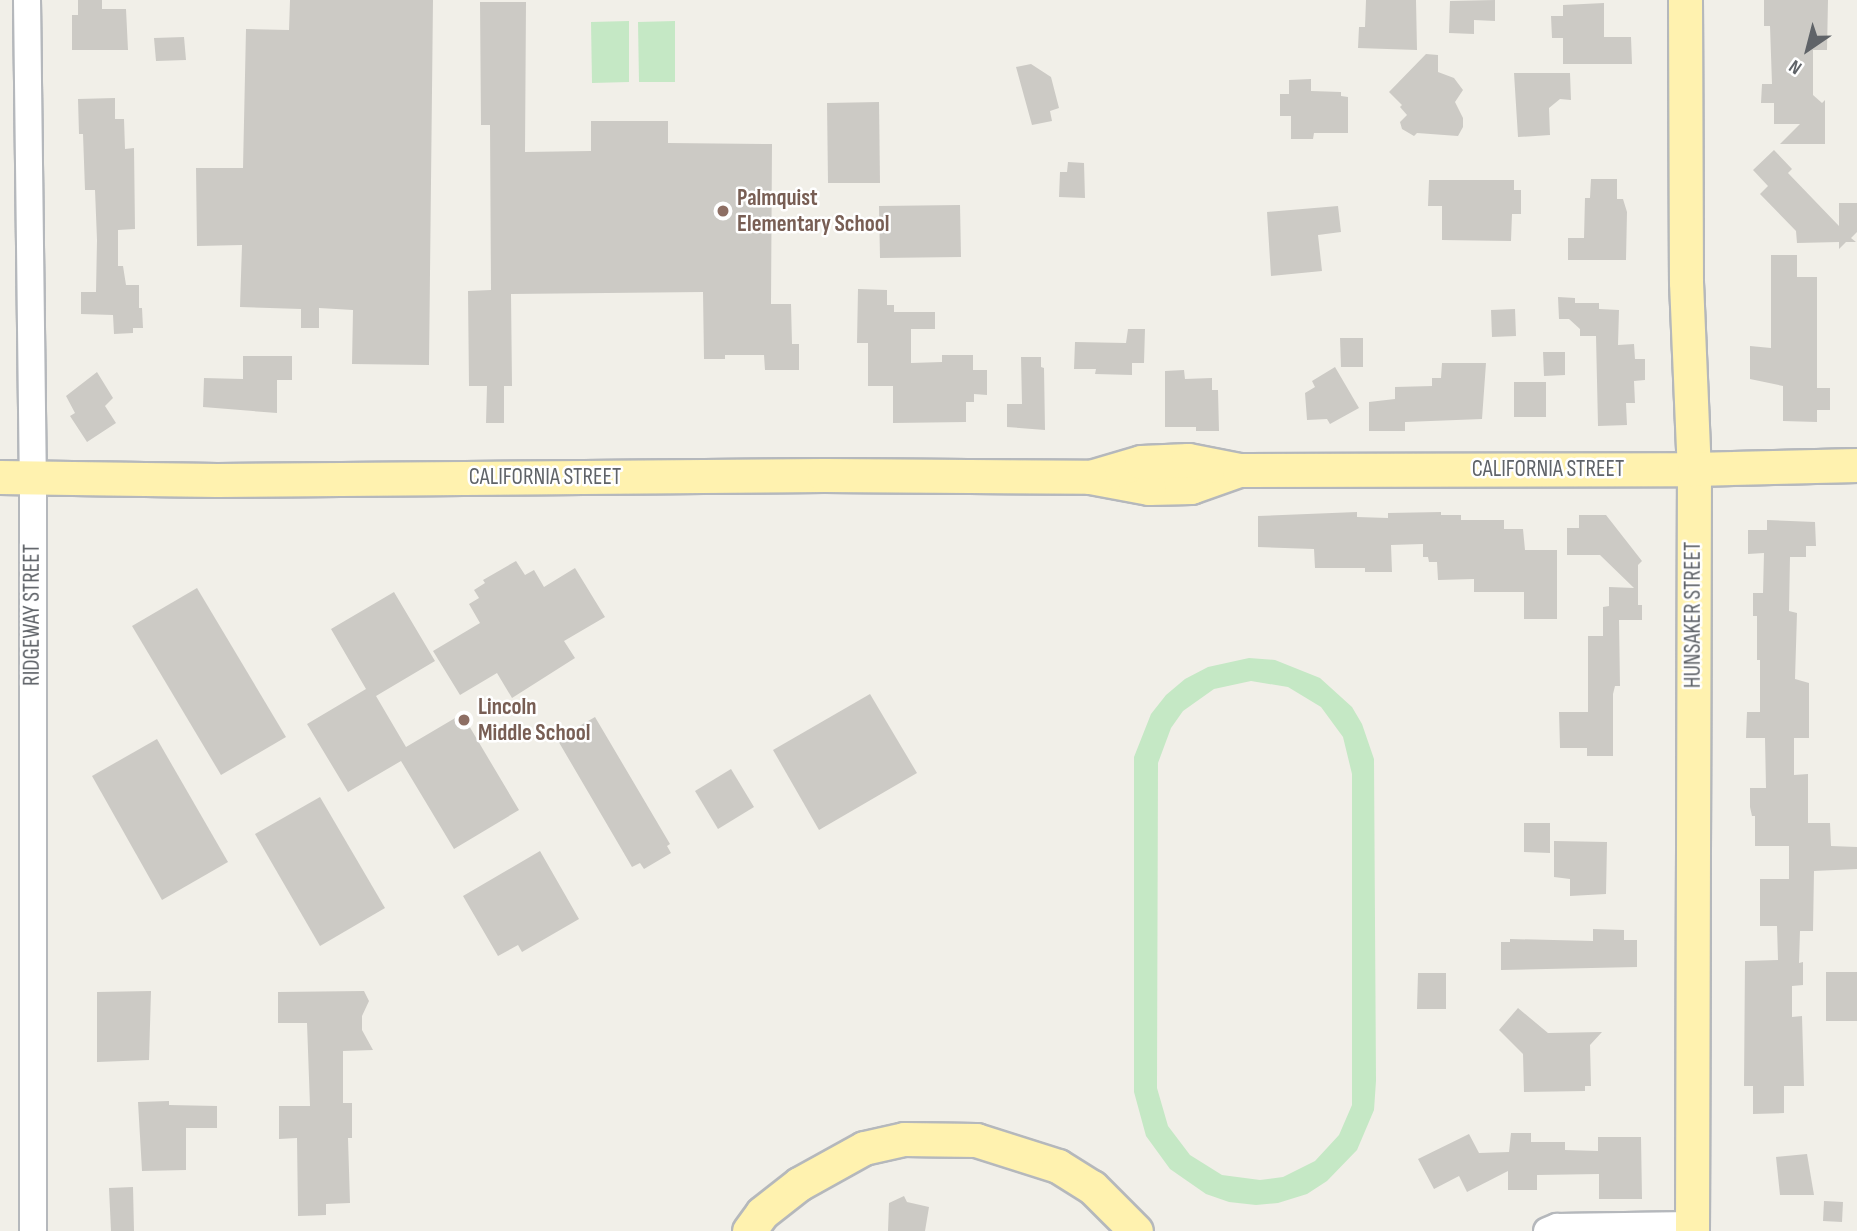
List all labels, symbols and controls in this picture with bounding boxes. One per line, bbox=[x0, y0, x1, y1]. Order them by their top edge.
north arrow bbox=[1773, 14, 1843, 84]
text: N bbox=[1785, 54, 1806, 79]
place label: Palmquist Elementary School bbox=[737, 184, 889, 238]
marker: Palmquist Elementary School bbox=[715, 203, 731, 219]
street label: CALIFORNIA STREET bbox=[1472, 455, 1624, 483]
street label: CALIFORNIA STREET bbox=[469, 463, 621, 491]
street label: HUNSAKER STREET bbox=[1679, 542, 1707, 688]
street label: RIDGEWAY STREET bbox=[18, 544, 46, 686]
place label: Lincoln Middle School bbox=[478, 693, 590, 747]
marker: Lincoln Middle School bbox=[456, 712, 472, 728]

